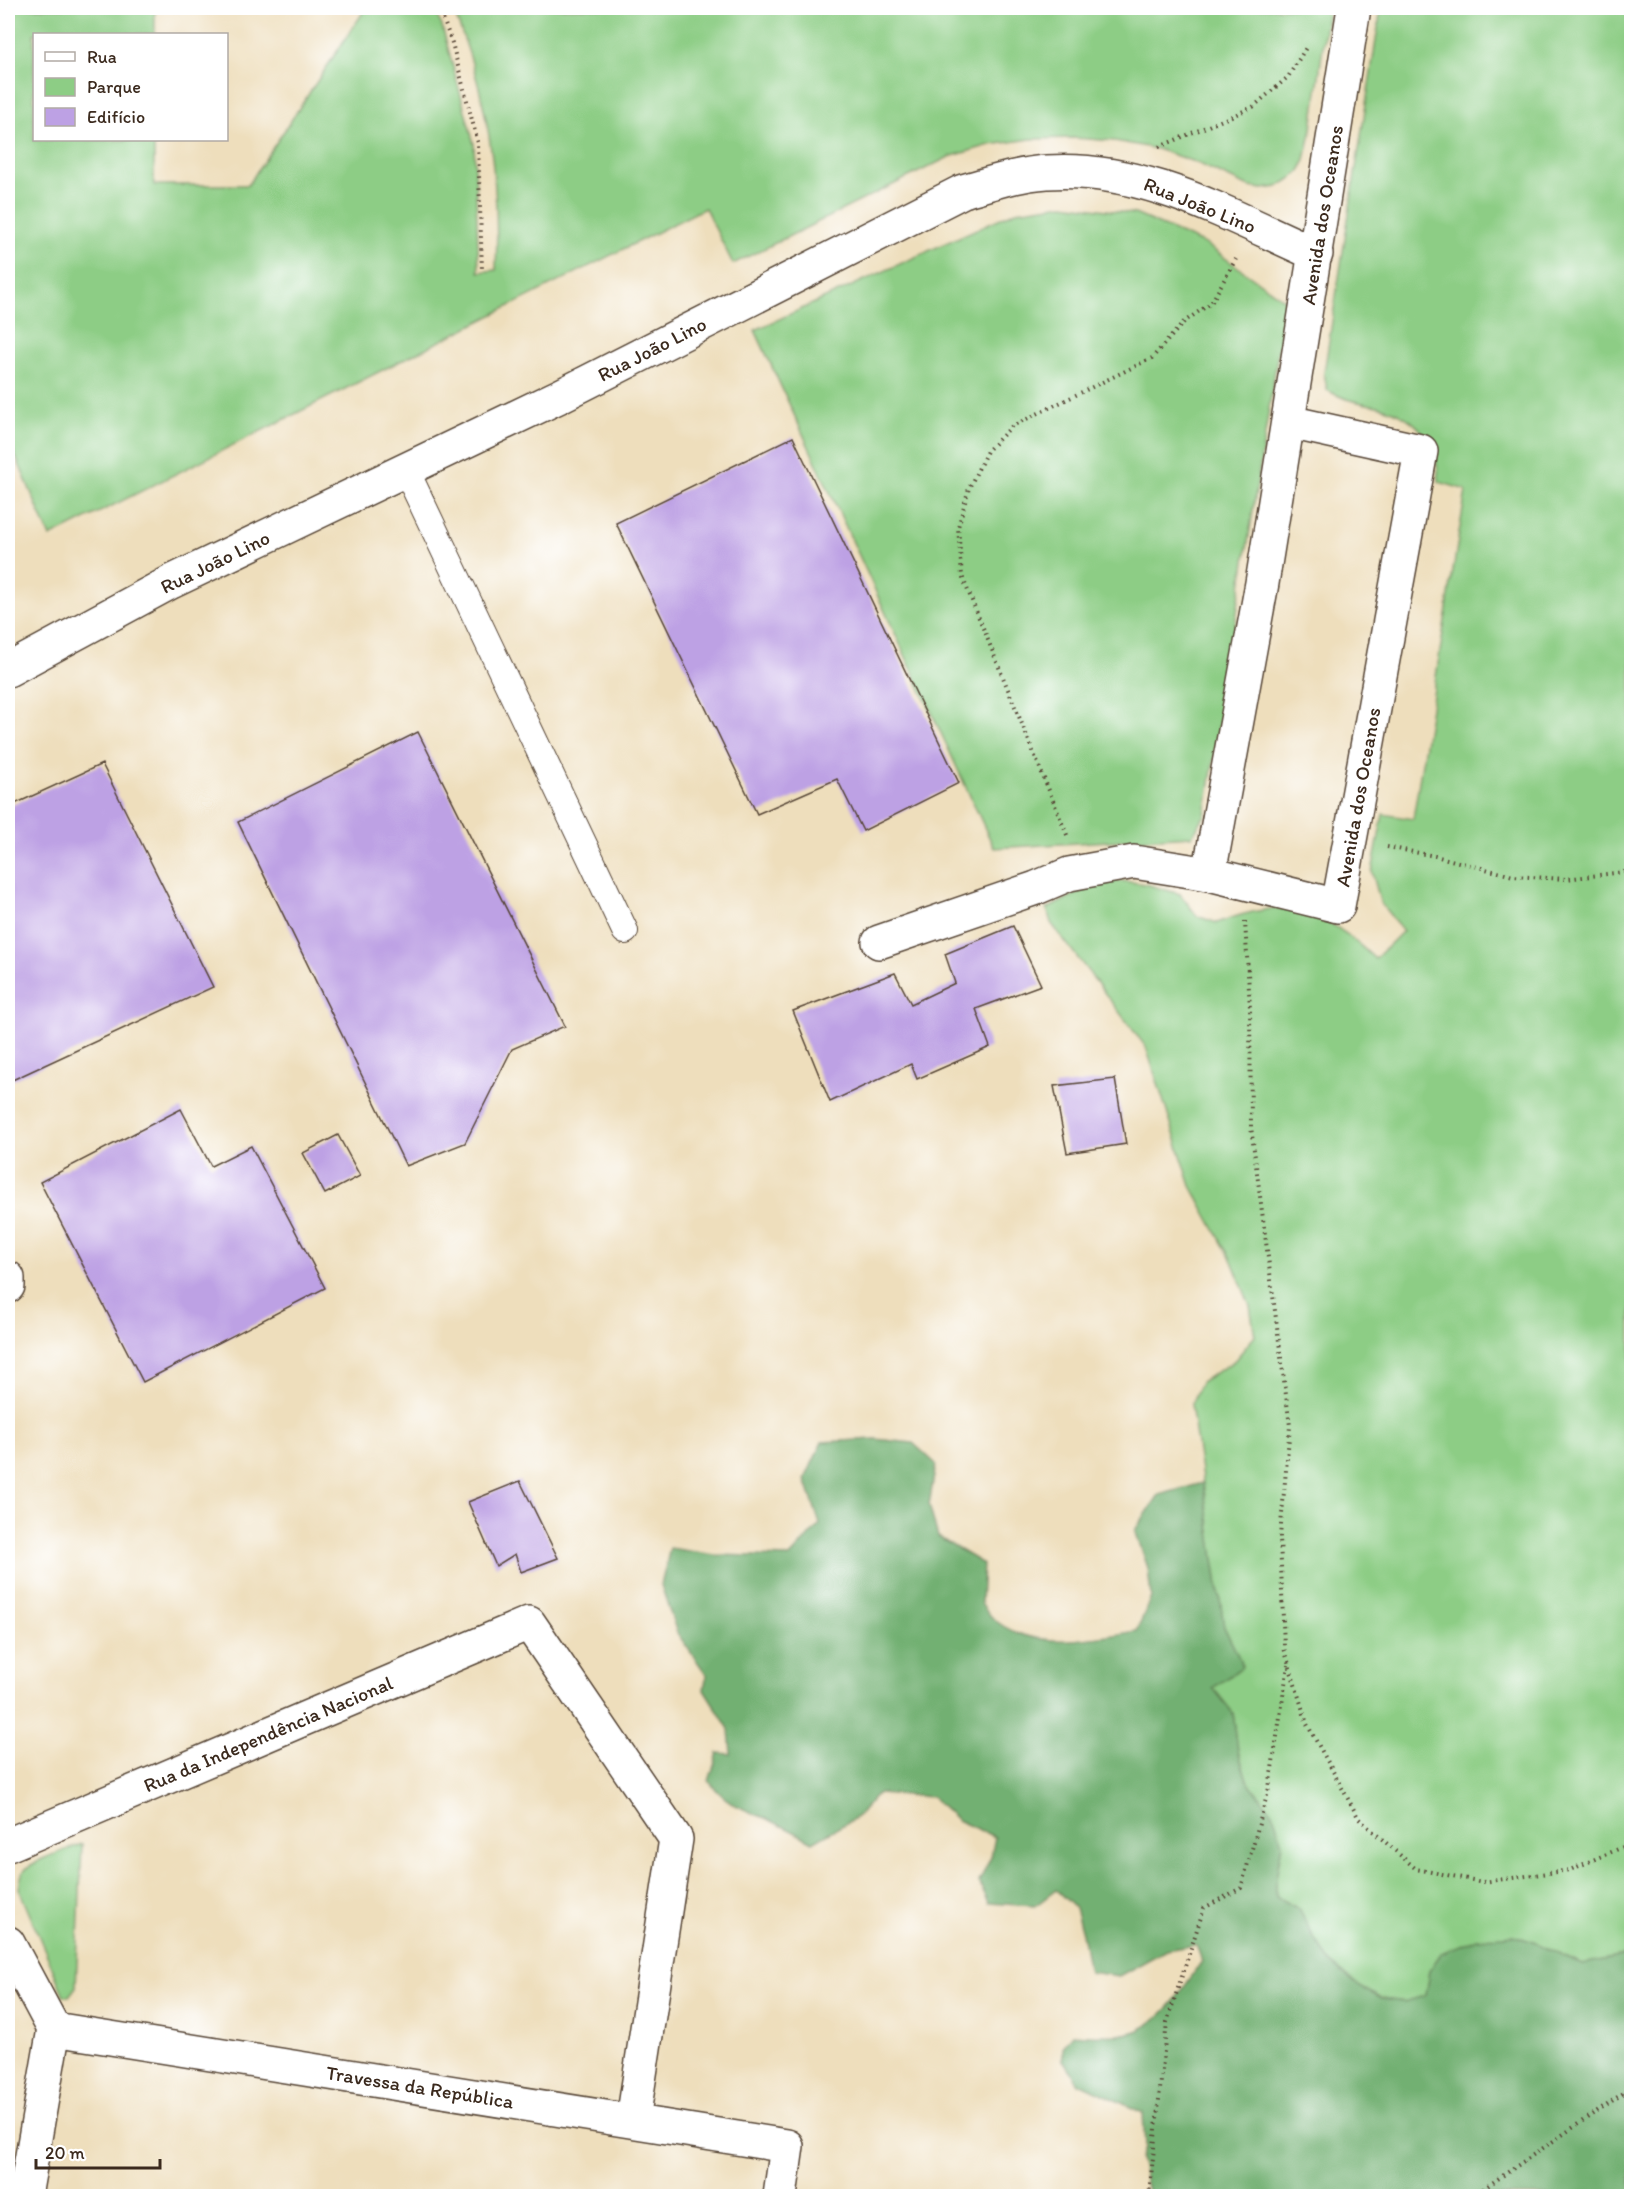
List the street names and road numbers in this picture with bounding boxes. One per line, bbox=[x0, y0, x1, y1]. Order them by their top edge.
street label: Avenida dos Oceanos bbox=[1296, 123, 1348, 307]
street label: Rua João Lino bbox=[1140, 172, 1260, 238]
street label: Rua João Lino bbox=[594, 311, 710, 387]
street label: Rua João Lino bbox=[156, 525, 274, 599]
street label: Avenida dos Oceanos bbox=[1330, 705, 1386, 889]
street label: Rua da Independência Nacional bbox=[140, 1670, 397, 1797]
street label: Travessa da República bbox=[325, 2060, 516, 2114]

